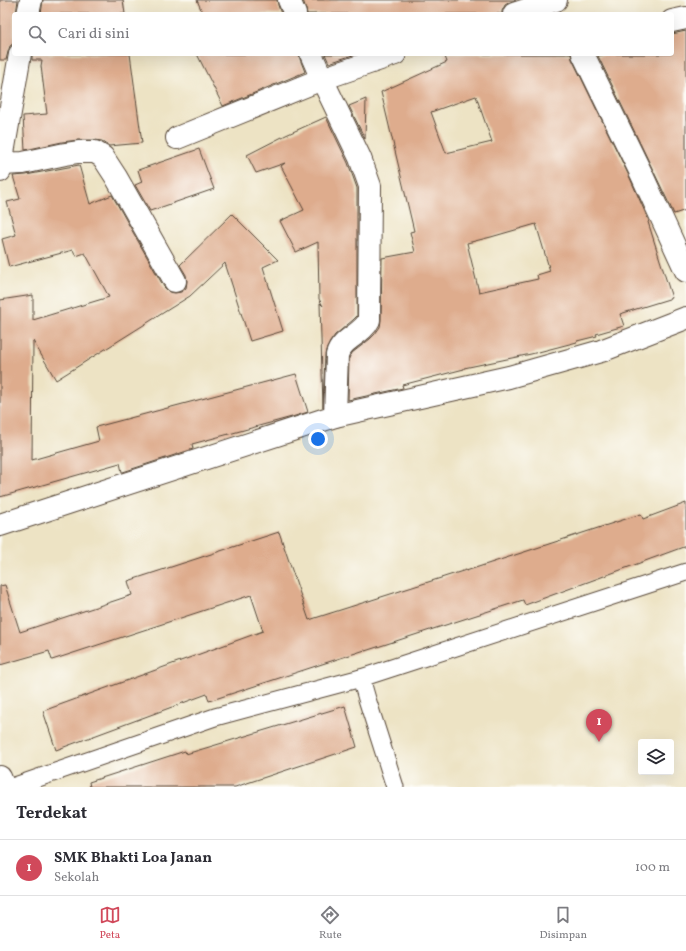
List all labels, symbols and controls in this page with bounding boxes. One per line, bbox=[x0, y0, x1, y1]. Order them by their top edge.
search box bbox=[12, 12, 674, 56]
icon: search bbox=[26, 23, 48, 45]
text: Cari di sini bbox=[58, 24, 129, 45]
your location bbox=[308, 429, 328, 449]
pin: 1 bbox=[586, 709, 612, 742]
map controls bbox=[638, 739, 674, 775]
button: layers bbox=[638, 739, 674, 775]
text: Terdekat bbox=[16, 802, 87, 825]
text: SMK Bhakti Loa Janan bbox=[54, 848, 212, 869]
text: 1 bbox=[26, 859, 32, 877]
text: 100 m bbox=[635, 859, 670, 877]
text: Sekolah bbox=[54, 869, 99, 887]
tab: Peta bbox=[99, 904, 121, 943]
tab: Rute bbox=[319, 904, 342, 943]
tab: Disimpan bbox=[540, 904, 587, 943]

